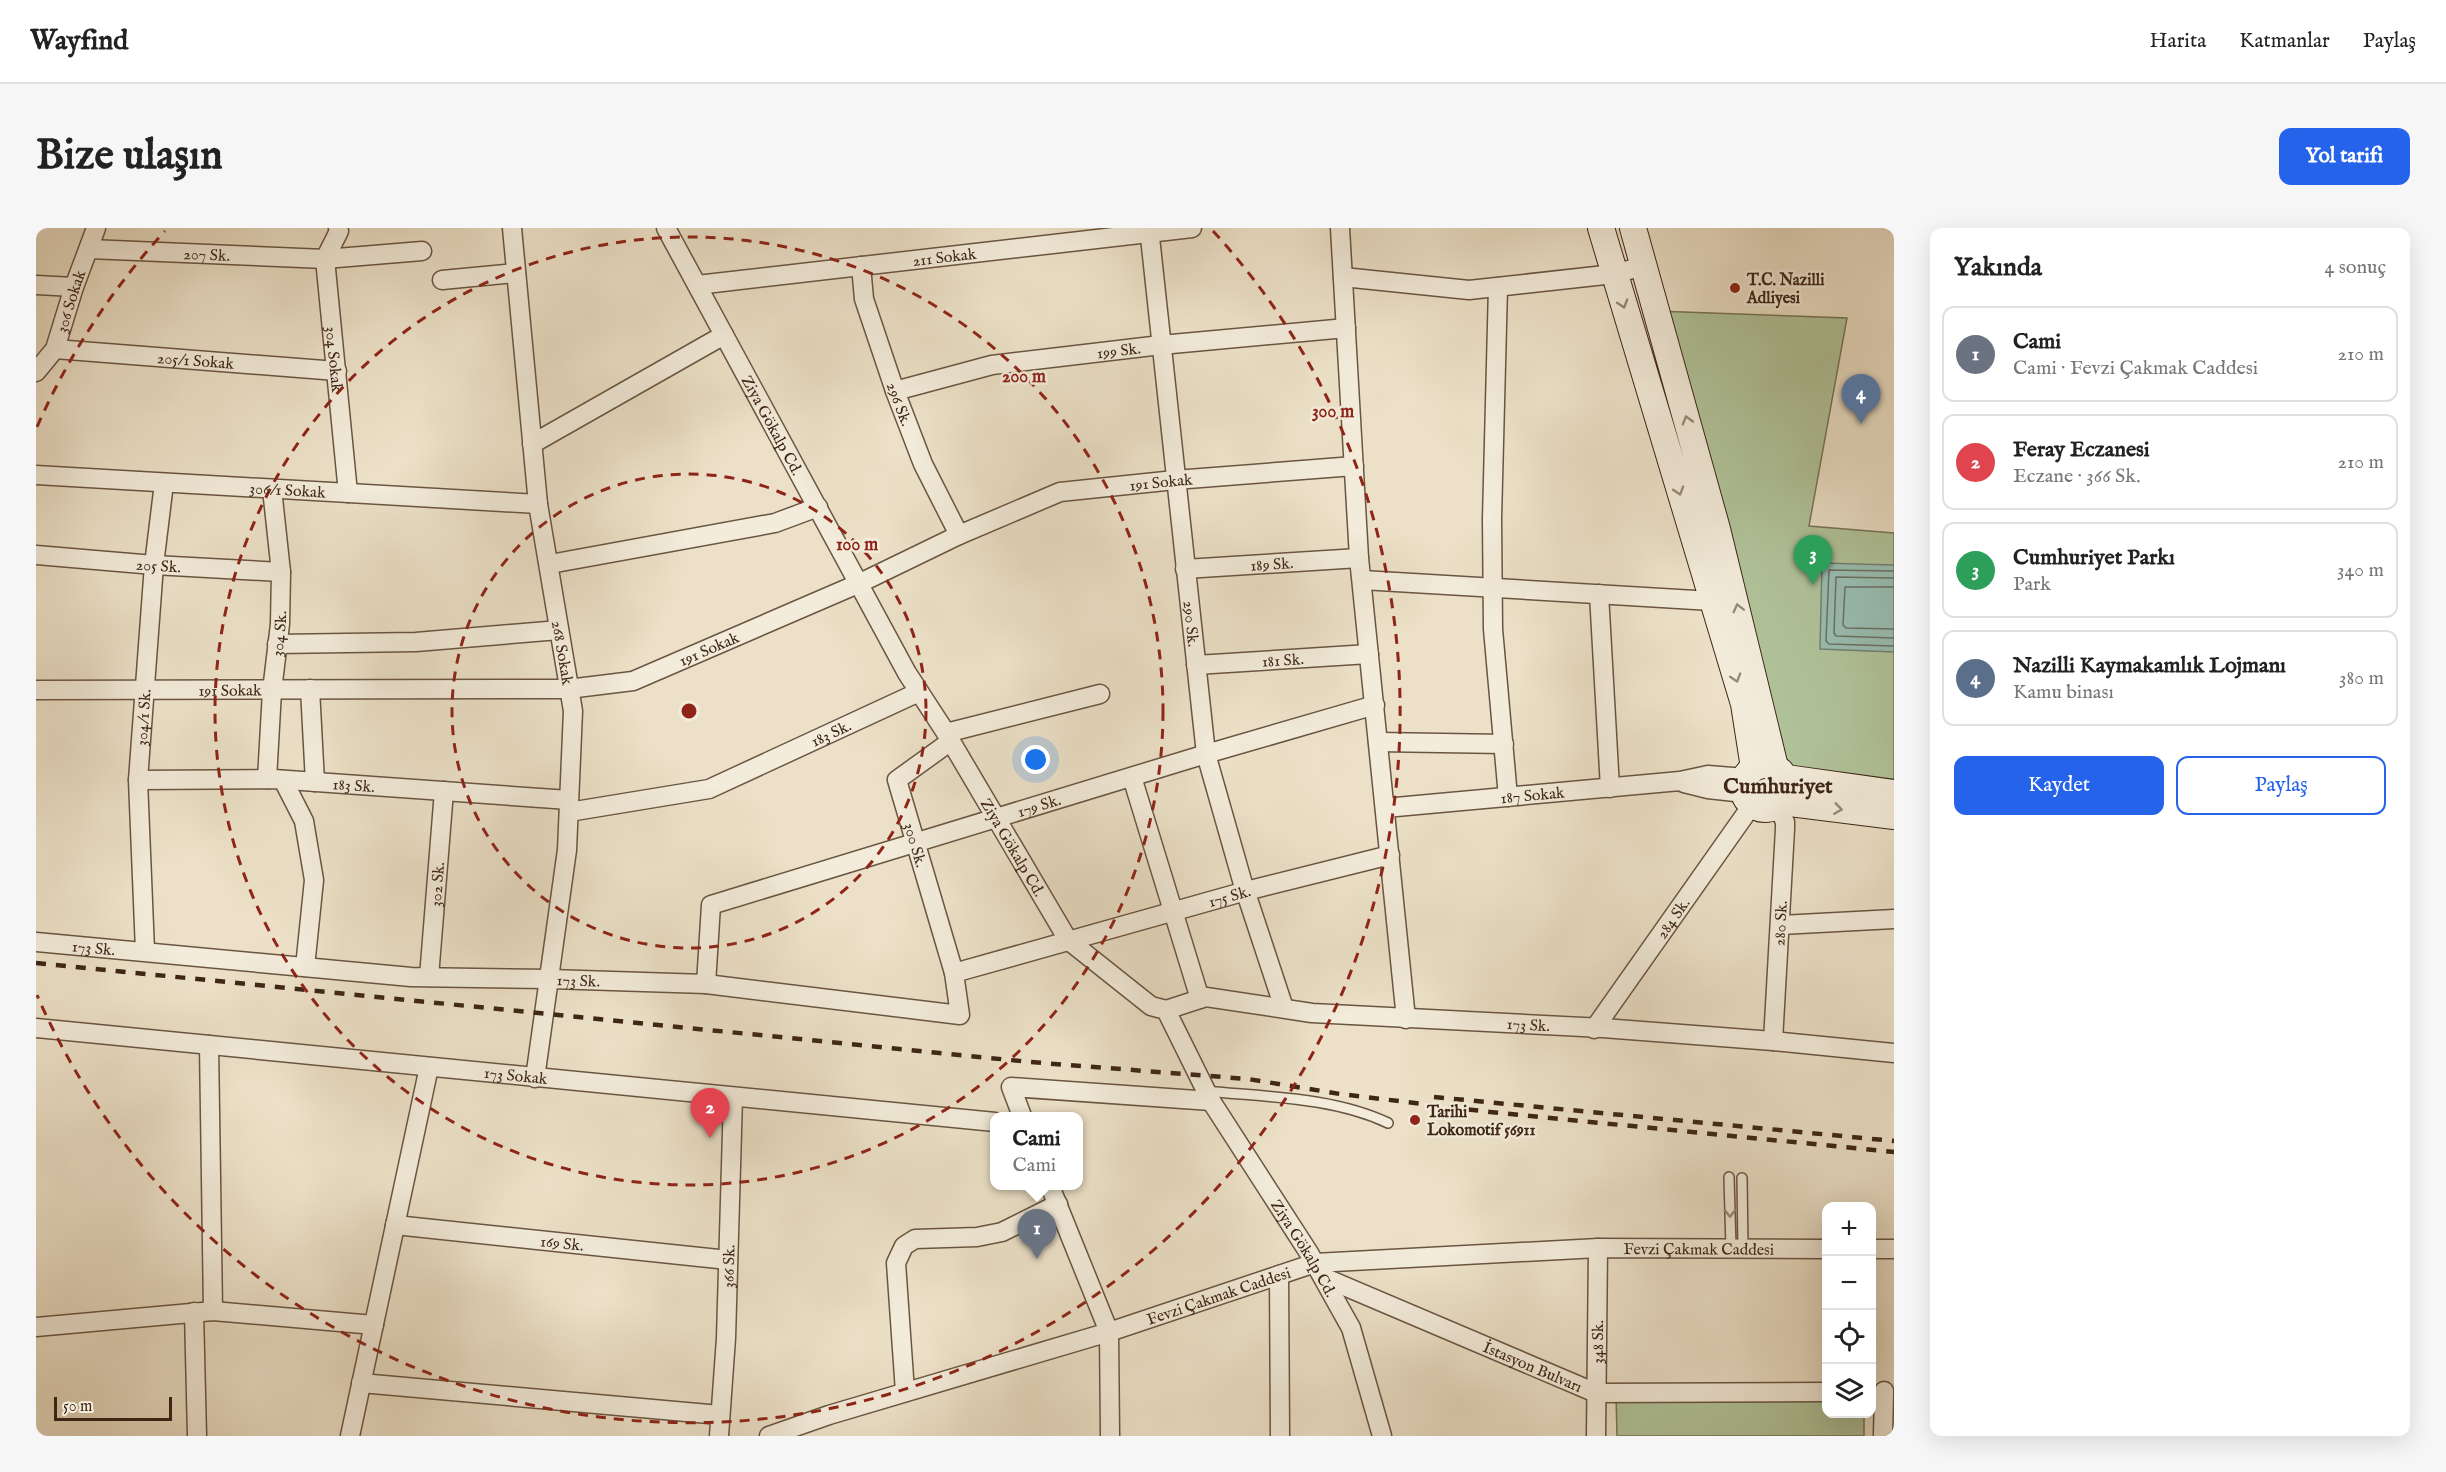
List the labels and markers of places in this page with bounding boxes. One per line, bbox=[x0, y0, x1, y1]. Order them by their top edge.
place label: T.C. Nazilli Adliyesi bbox=[1746, 271, 1825, 309]
marker: T.C. Nazilli Adliyesi bbox=[1728, 281, 1742, 295]
pin: 4 bbox=[1842, 374, 1880, 424]
pin: 3 bbox=[1794, 536, 1832, 585]
centre of rings bbox=[679, 701, 699, 721]
pin: 2 bbox=[690, 1088, 730, 1138]
place label: Tarihi Lokomotif 56911 bbox=[1426, 1103, 1536, 1141]
marker: Tarihi Lokomotif 56911 bbox=[1408, 1113, 1422, 1127]
pin: 1 bbox=[1018, 1210, 1056, 1259]

